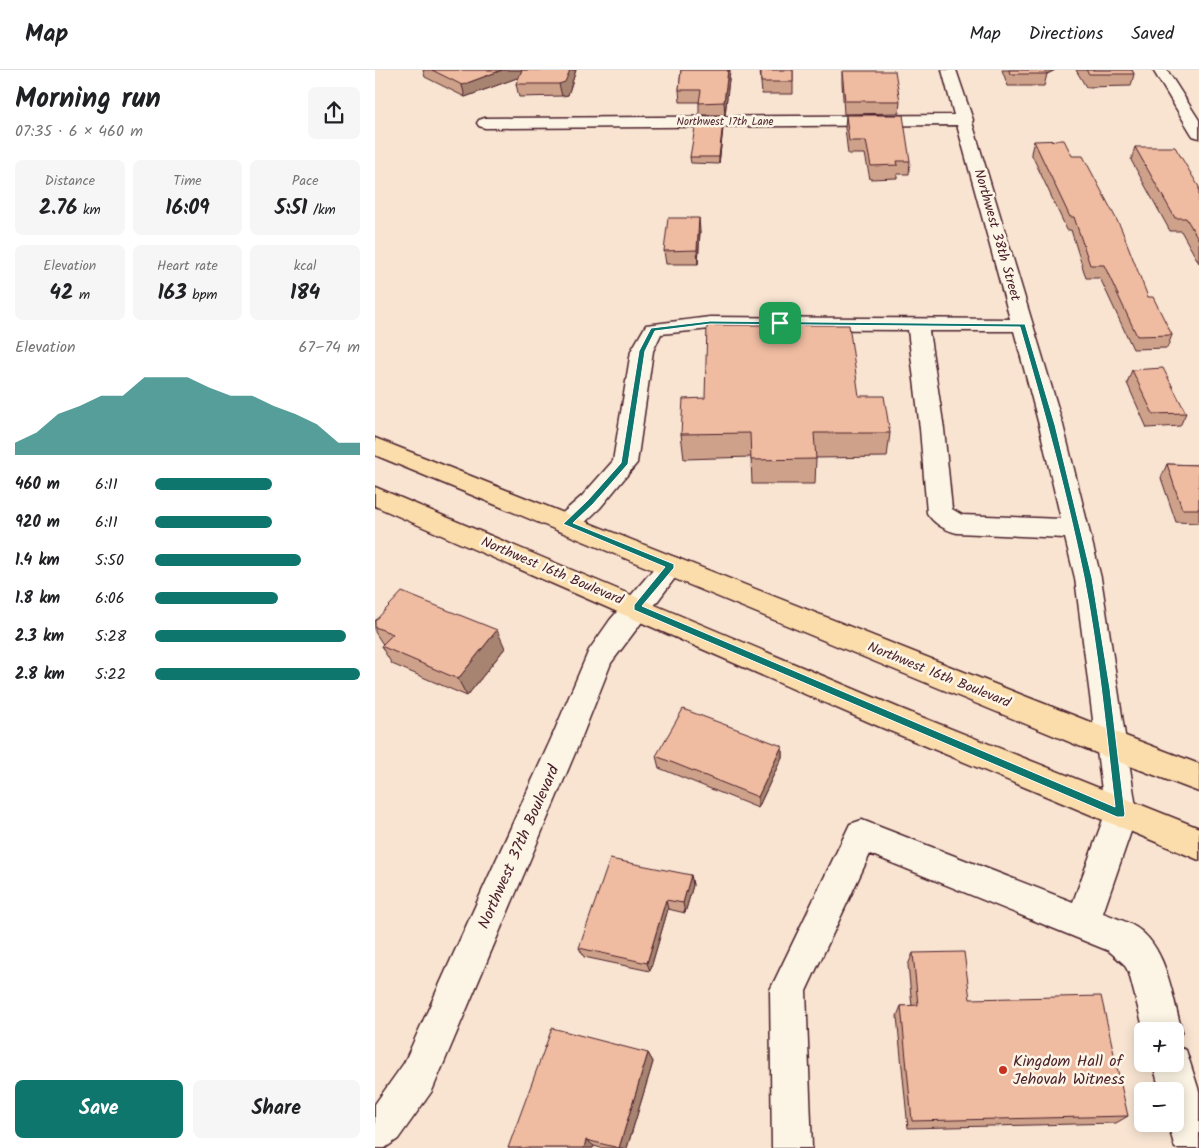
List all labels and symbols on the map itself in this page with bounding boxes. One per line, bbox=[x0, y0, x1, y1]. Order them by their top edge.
street label: Northwest 17th Lane bbox=[677, 113, 774, 131]
street label: Northwest 38th Street bbox=[968, 166, 1027, 304]
pin bbox=[759, 302, 801, 344]
street label: Northwest 16th Boulevard bbox=[477, 531, 627, 611]
street label: Northwest 16th Boulevard bbox=[864, 636, 1015, 714]
street label: Northwest 37th Boulevard bbox=[472, 760, 567, 933]
place label: Kingdom Hall of Jehovah Witness bbox=[1013, 1049, 1125, 1092]
marker: Kingdom Hall of Jehovah Witness bbox=[997, 1064, 1009, 1076]

